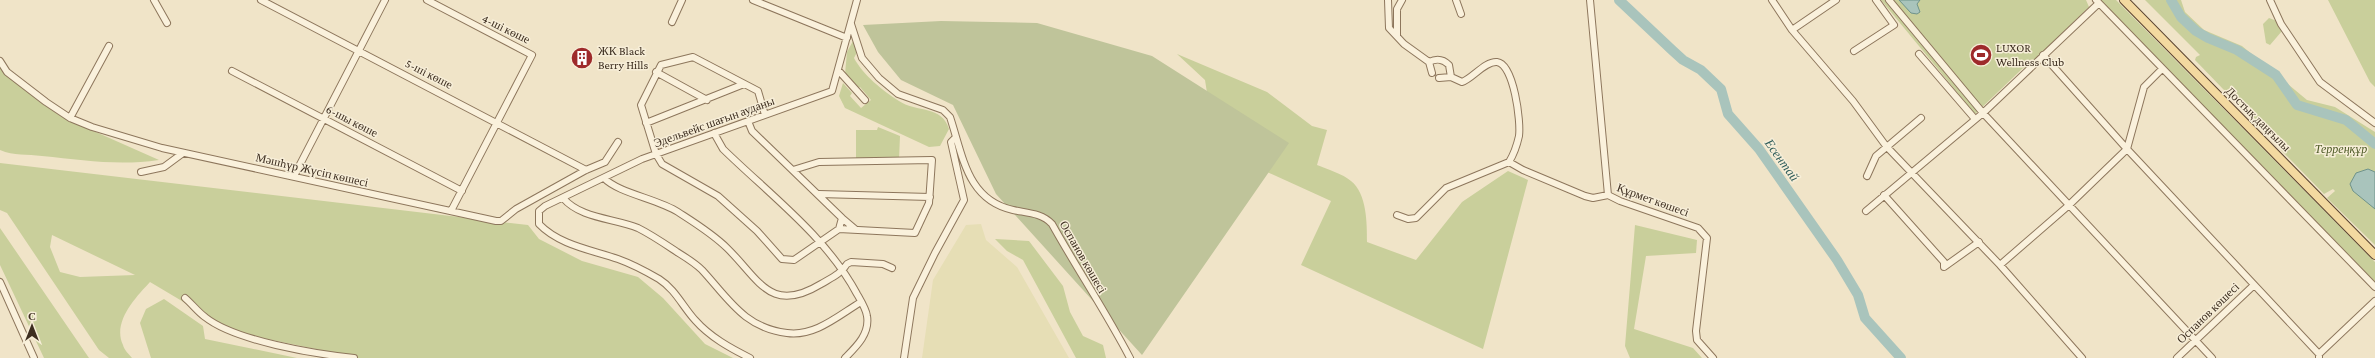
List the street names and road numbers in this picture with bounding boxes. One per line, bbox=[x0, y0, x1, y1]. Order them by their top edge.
street label: 4-ші көше bbox=[480, 11, 532, 47]
street label: 5-ші көше bbox=[403, 56, 455, 92]
street label: Достық даңғылы bbox=[2223, 84, 2293, 154]
street label: Эдельвейс шағын ауданы bbox=[652, 94, 776, 150]
street label: 6-шы көше bbox=[324, 102, 380, 140]
street label: Мәшhүр Жүсіп көшесі bbox=[254, 150, 370, 190]
street label: Құрмет көшесі bbox=[1615, 180, 1692, 220]
street label: Оспанов көшесі bbox=[1057, 218, 1110, 296]
street label: Оспанов көшесі bbox=[2174, 279, 2243, 346]

